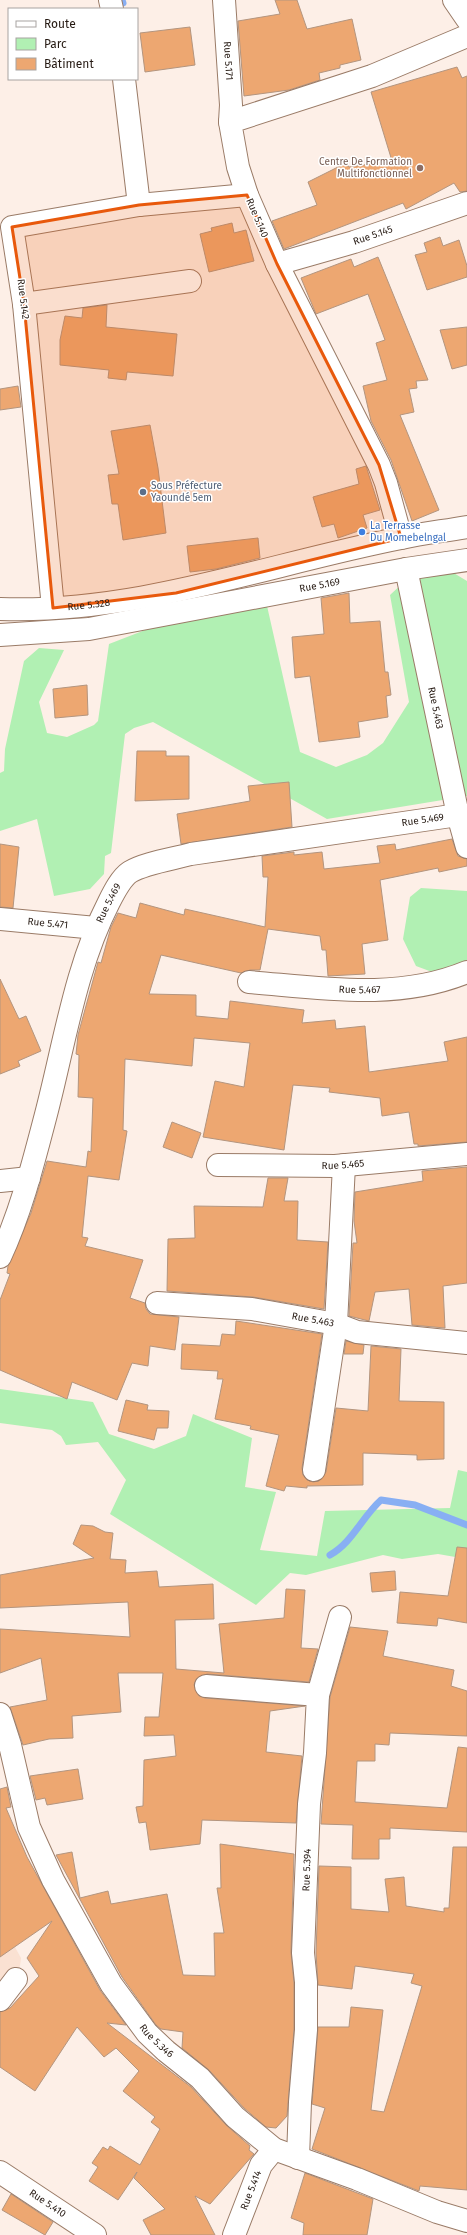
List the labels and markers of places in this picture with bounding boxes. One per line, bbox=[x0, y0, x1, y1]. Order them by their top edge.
place label: Centre De Formation Multifonctionnel bbox=[319, 156, 412, 180]
marker: Centre De Formation Multifonctionnel bbox=[415, 163, 425, 173]
place label: Sous Préfecture Yaoundé 5em bbox=[151, 480, 222, 504]
marker: Sous Préfecture Yaoundé 5em bbox=[138, 487, 148, 497]
place label: La Terrasse Du Momebelngal bbox=[370, 520, 446, 544]
marker: La Terrasse Du Momebelngal bbox=[357, 527, 367, 537]

